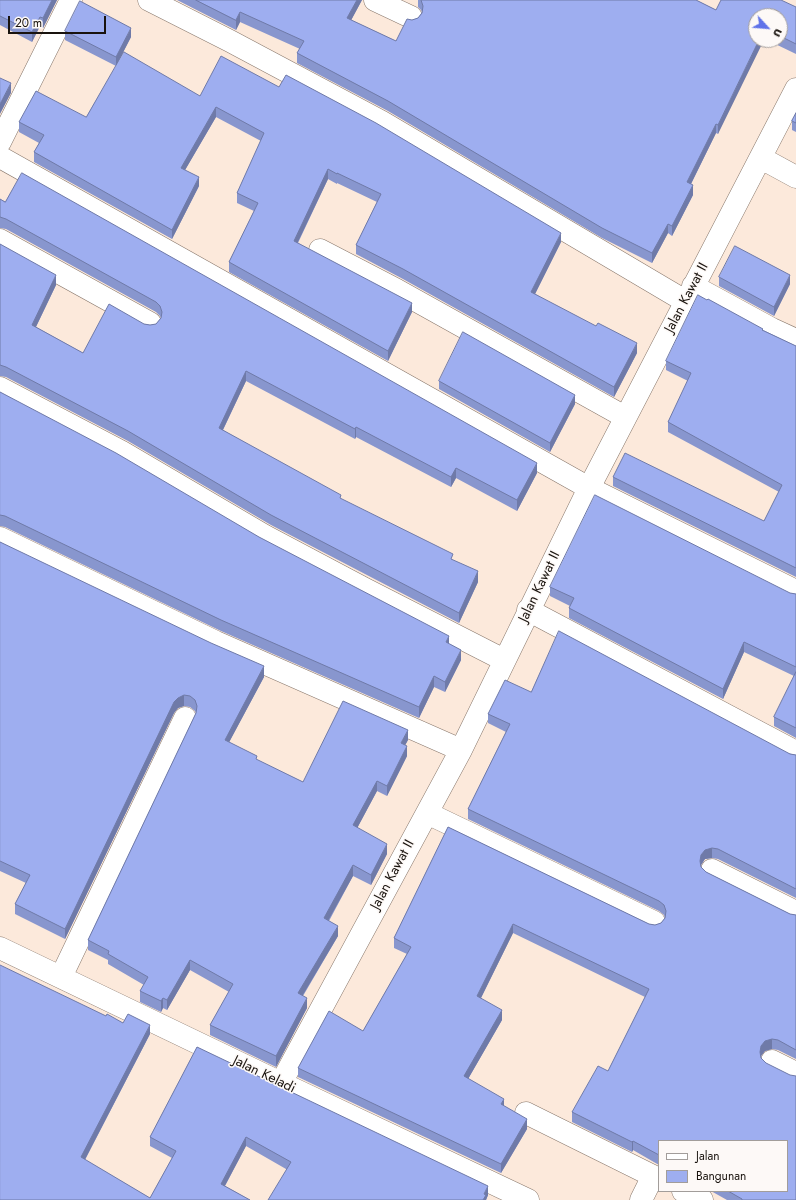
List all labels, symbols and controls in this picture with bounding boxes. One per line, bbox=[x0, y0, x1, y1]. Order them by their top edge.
scale bar bbox=[10, 8, 108, 34]
north arrow bbox=[748, 8, 788, 48]
text: 20 m bbox=[15, 14, 42, 32]
text: U bbox=[769, 26, 787, 40]
street label: Jalan Kawat II bbox=[662, 260, 712, 336]
street label: Jalan Kawat II bbox=[516, 549, 564, 625]
street label: Jalan Kawat II bbox=[368, 837, 418, 913]
street label: Jalan Keladi bbox=[230, 1053, 298, 1097]
legend bbox=[658, 1140, 788, 1192]
text: Jalan bbox=[696, 1147, 719, 1165]
text: Bangunan bbox=[696, 1167, 746, 1185]

